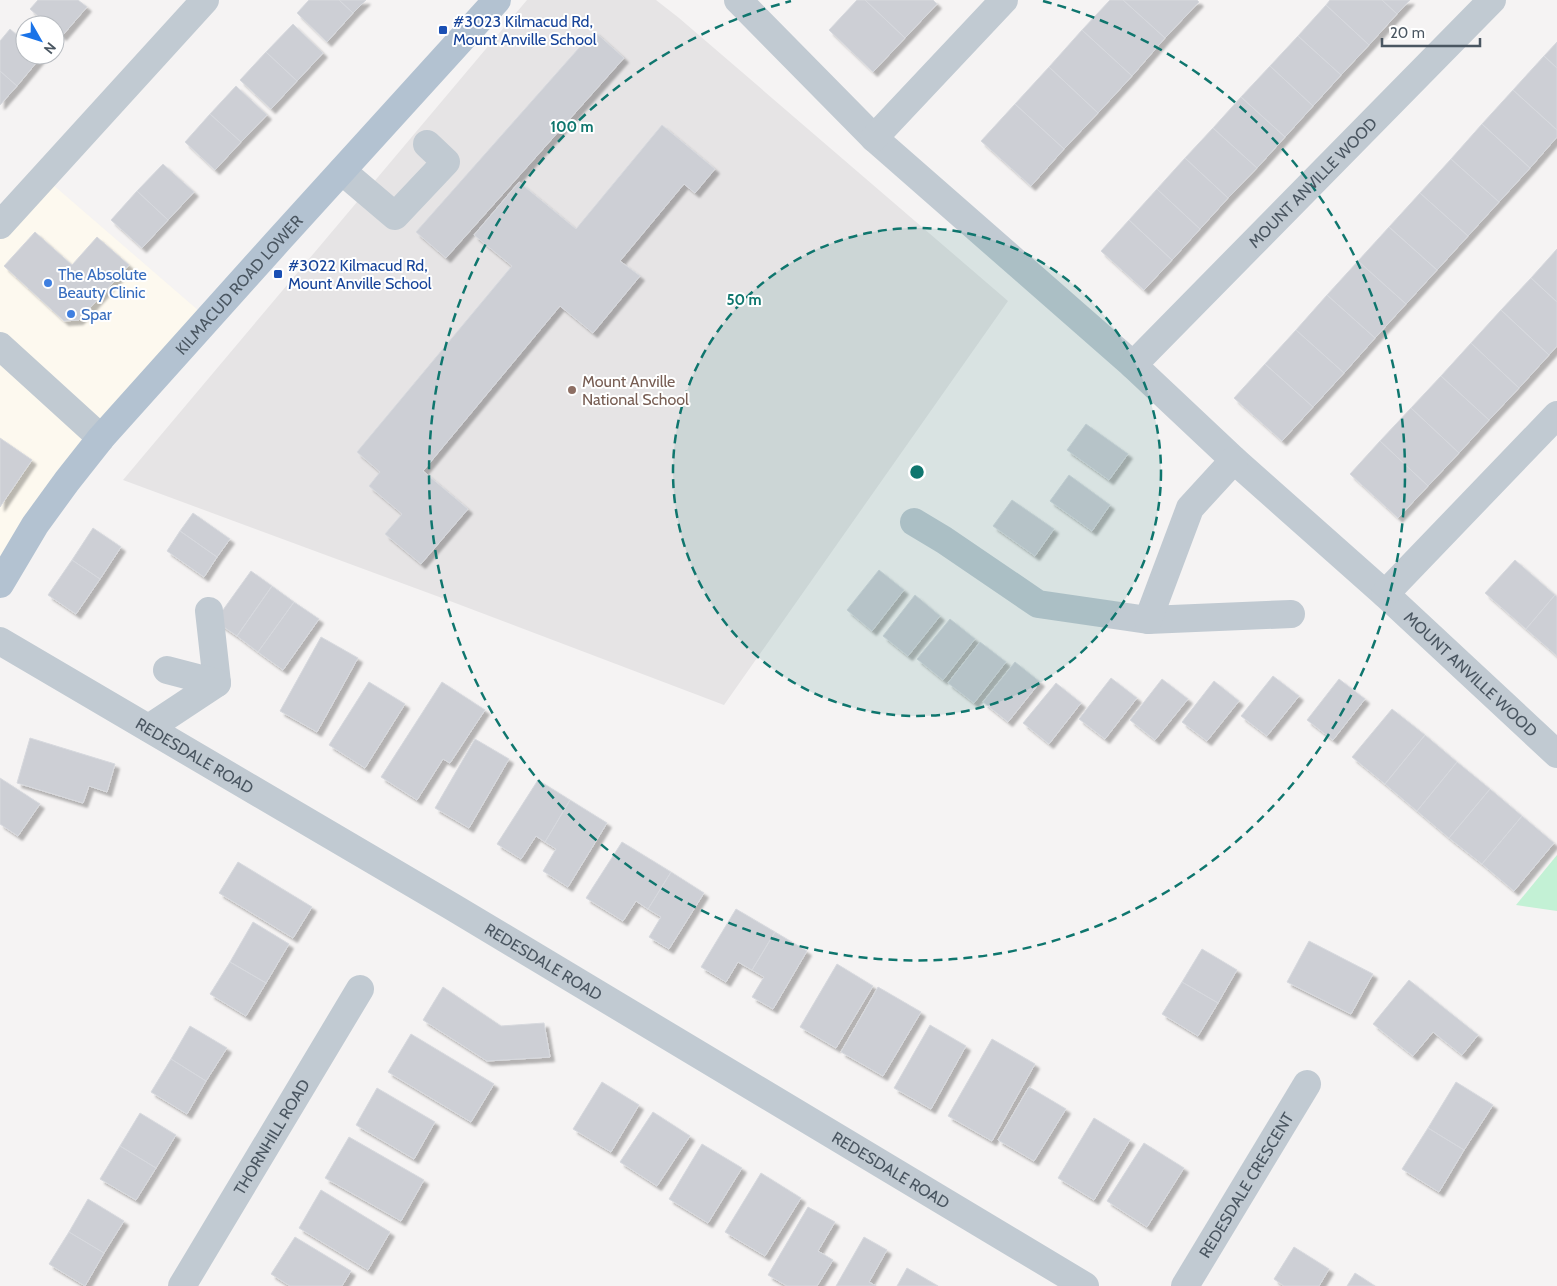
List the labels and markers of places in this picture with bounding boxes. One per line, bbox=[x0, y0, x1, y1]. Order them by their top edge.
place label: #3023 Kilmacud Rd, Mount Anville School bbox=[453, 12, 597, 49]
marker: #3023 Kilmacud Rd, Mount Anville School bbox=[437, 24, 449, 36]
place label: #3022 Kilmacud Rd, Mount Anville School bbox=[288, 256, 432, 293]
place label: The Absolute Beauty Clinic bbox=[58, 265, 147, 302]
marker: #3022 Kilmacud Rd, Mount Anville School bbox=[272, 268, 284, 280]
marker: The Absolute Beauty Clinic bbox=[42, 277, 54, 289]
place label: Spar bbox=[81, 305, 113, 324]
marker: Spar bbox=[65, 308, 77, 320]
place label: Mount Anville National School bbox=[582, 372, 689, 409]
marker: Mount Anville National School bbox=[566, 384, 578, 396]
centre of rings bbox=[908, 463, 926, 481]

